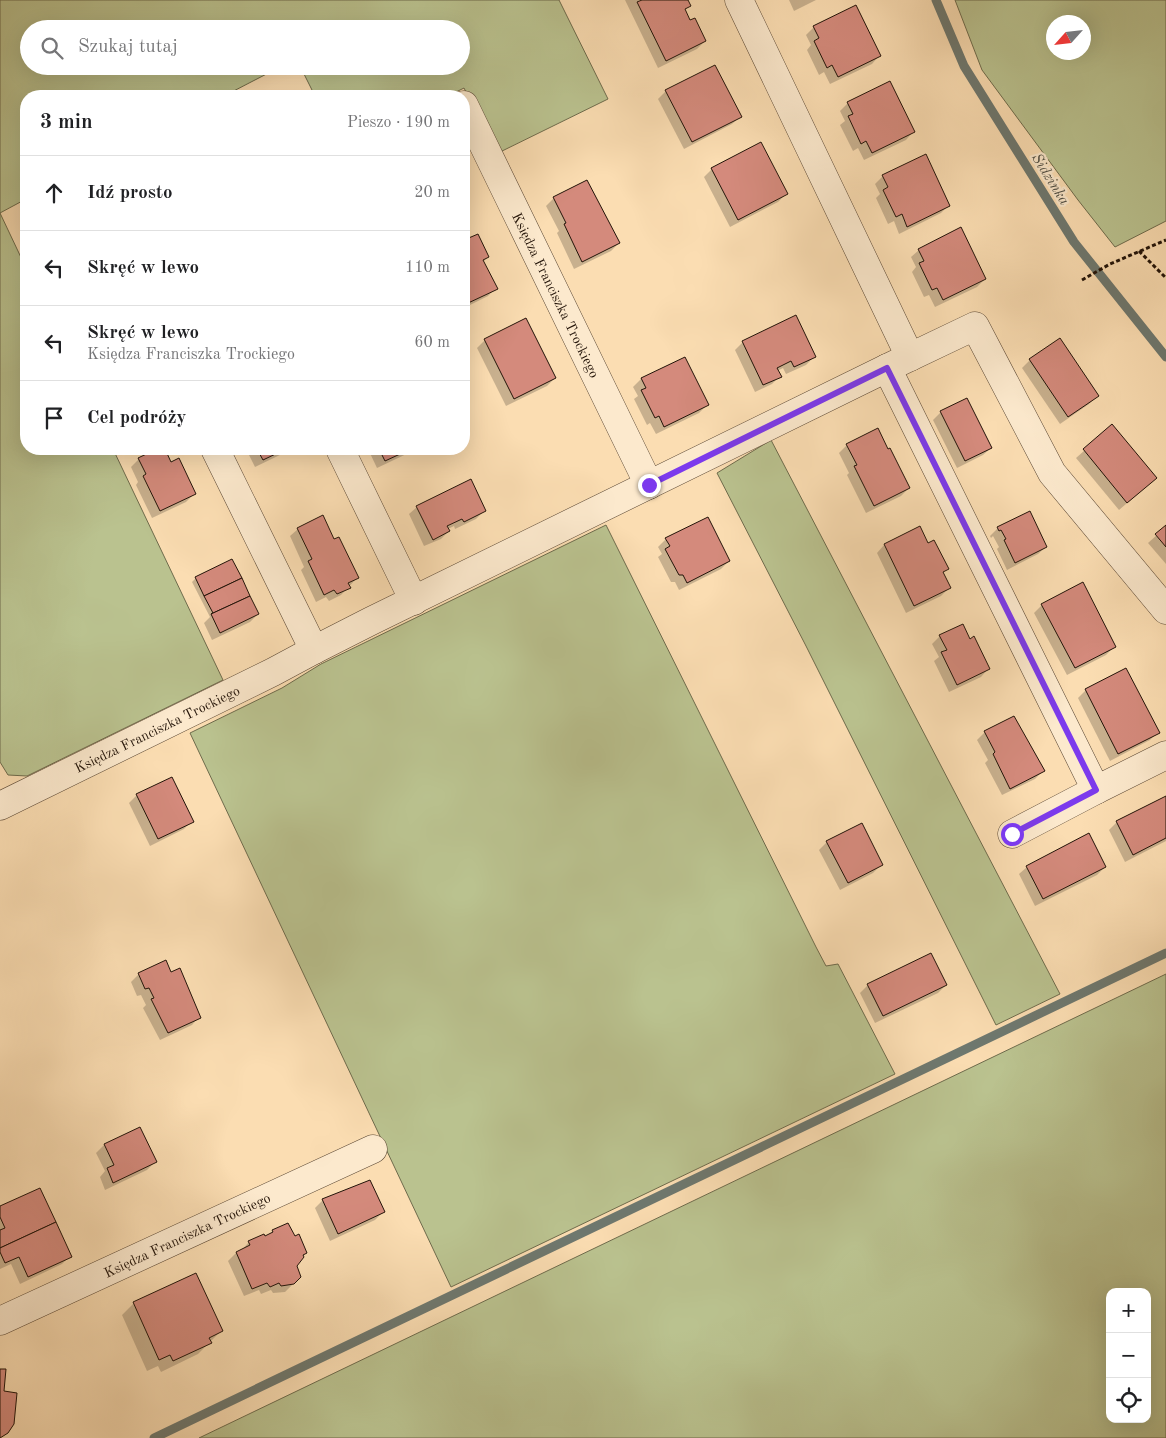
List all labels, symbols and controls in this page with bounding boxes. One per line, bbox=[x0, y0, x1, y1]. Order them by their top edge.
north arrow bbox=[1046, 15, 1091, 60]
search box bbox=[20, 20, 470, 75]
icon: search bbox=[38, 34, 66, 62]
text: Szukaj tutaj bbox=[78, 38, 178, 57]
text: 3 min bbox=[40, 112, 93, 133]
text: Pieszo · 190 m bbox=[347, 115, 450, 131]
water label: Sidzinka bbox=[1028, 151, 1071, 208]
icon: ahead bbox=[40, 179, 68, 207]
text: Idź prosto bbox=[87, 184, 172, 203]
text: 20 m bbox=[414, 185, 450, 201]
street label: Księdza Franciszka Trockiego bbox=[509, 211, 601, 380]
icon: left bbox=[40, 254, 68, 282]
text: Skręć w lewo bbox=[87, 259, 199, 278]
text: 110 m bbox=[405, 260, 450, 276]
text: Skręć w lewo bbox=[87, 324, 199, 343]
icon: left bbox=[40, 329, 68, 357]
text: 60 m bbox=[414, 335, 450, 351]
text: Księdza Franciszka Trockiego bbox=[87, 347, 295, 363]
icon: arrive bbox=[40, 404, 68, 432]
text: Cel podróży bbox=[87, 409, 186, 428]
route end bbox=[638, 474, 661, 497]
street label: Księdza Franciszka Trockiego bbox=[73, 684, 242, 776]
route start bbox=[1001, 823, 1024, 846]
street label: Księdza Franciszka Trockiego bbox=[102, 1191, 273, 1281]
map controls bbox=[1106, 1288, 1151, 1423]
button: + bbox=[1106, 1288, 1151, 1333]
button: − bbox=[1106, 1333, 1151, 1378]
button: locate bbox=[1106, 1378, 1151, 1423]

